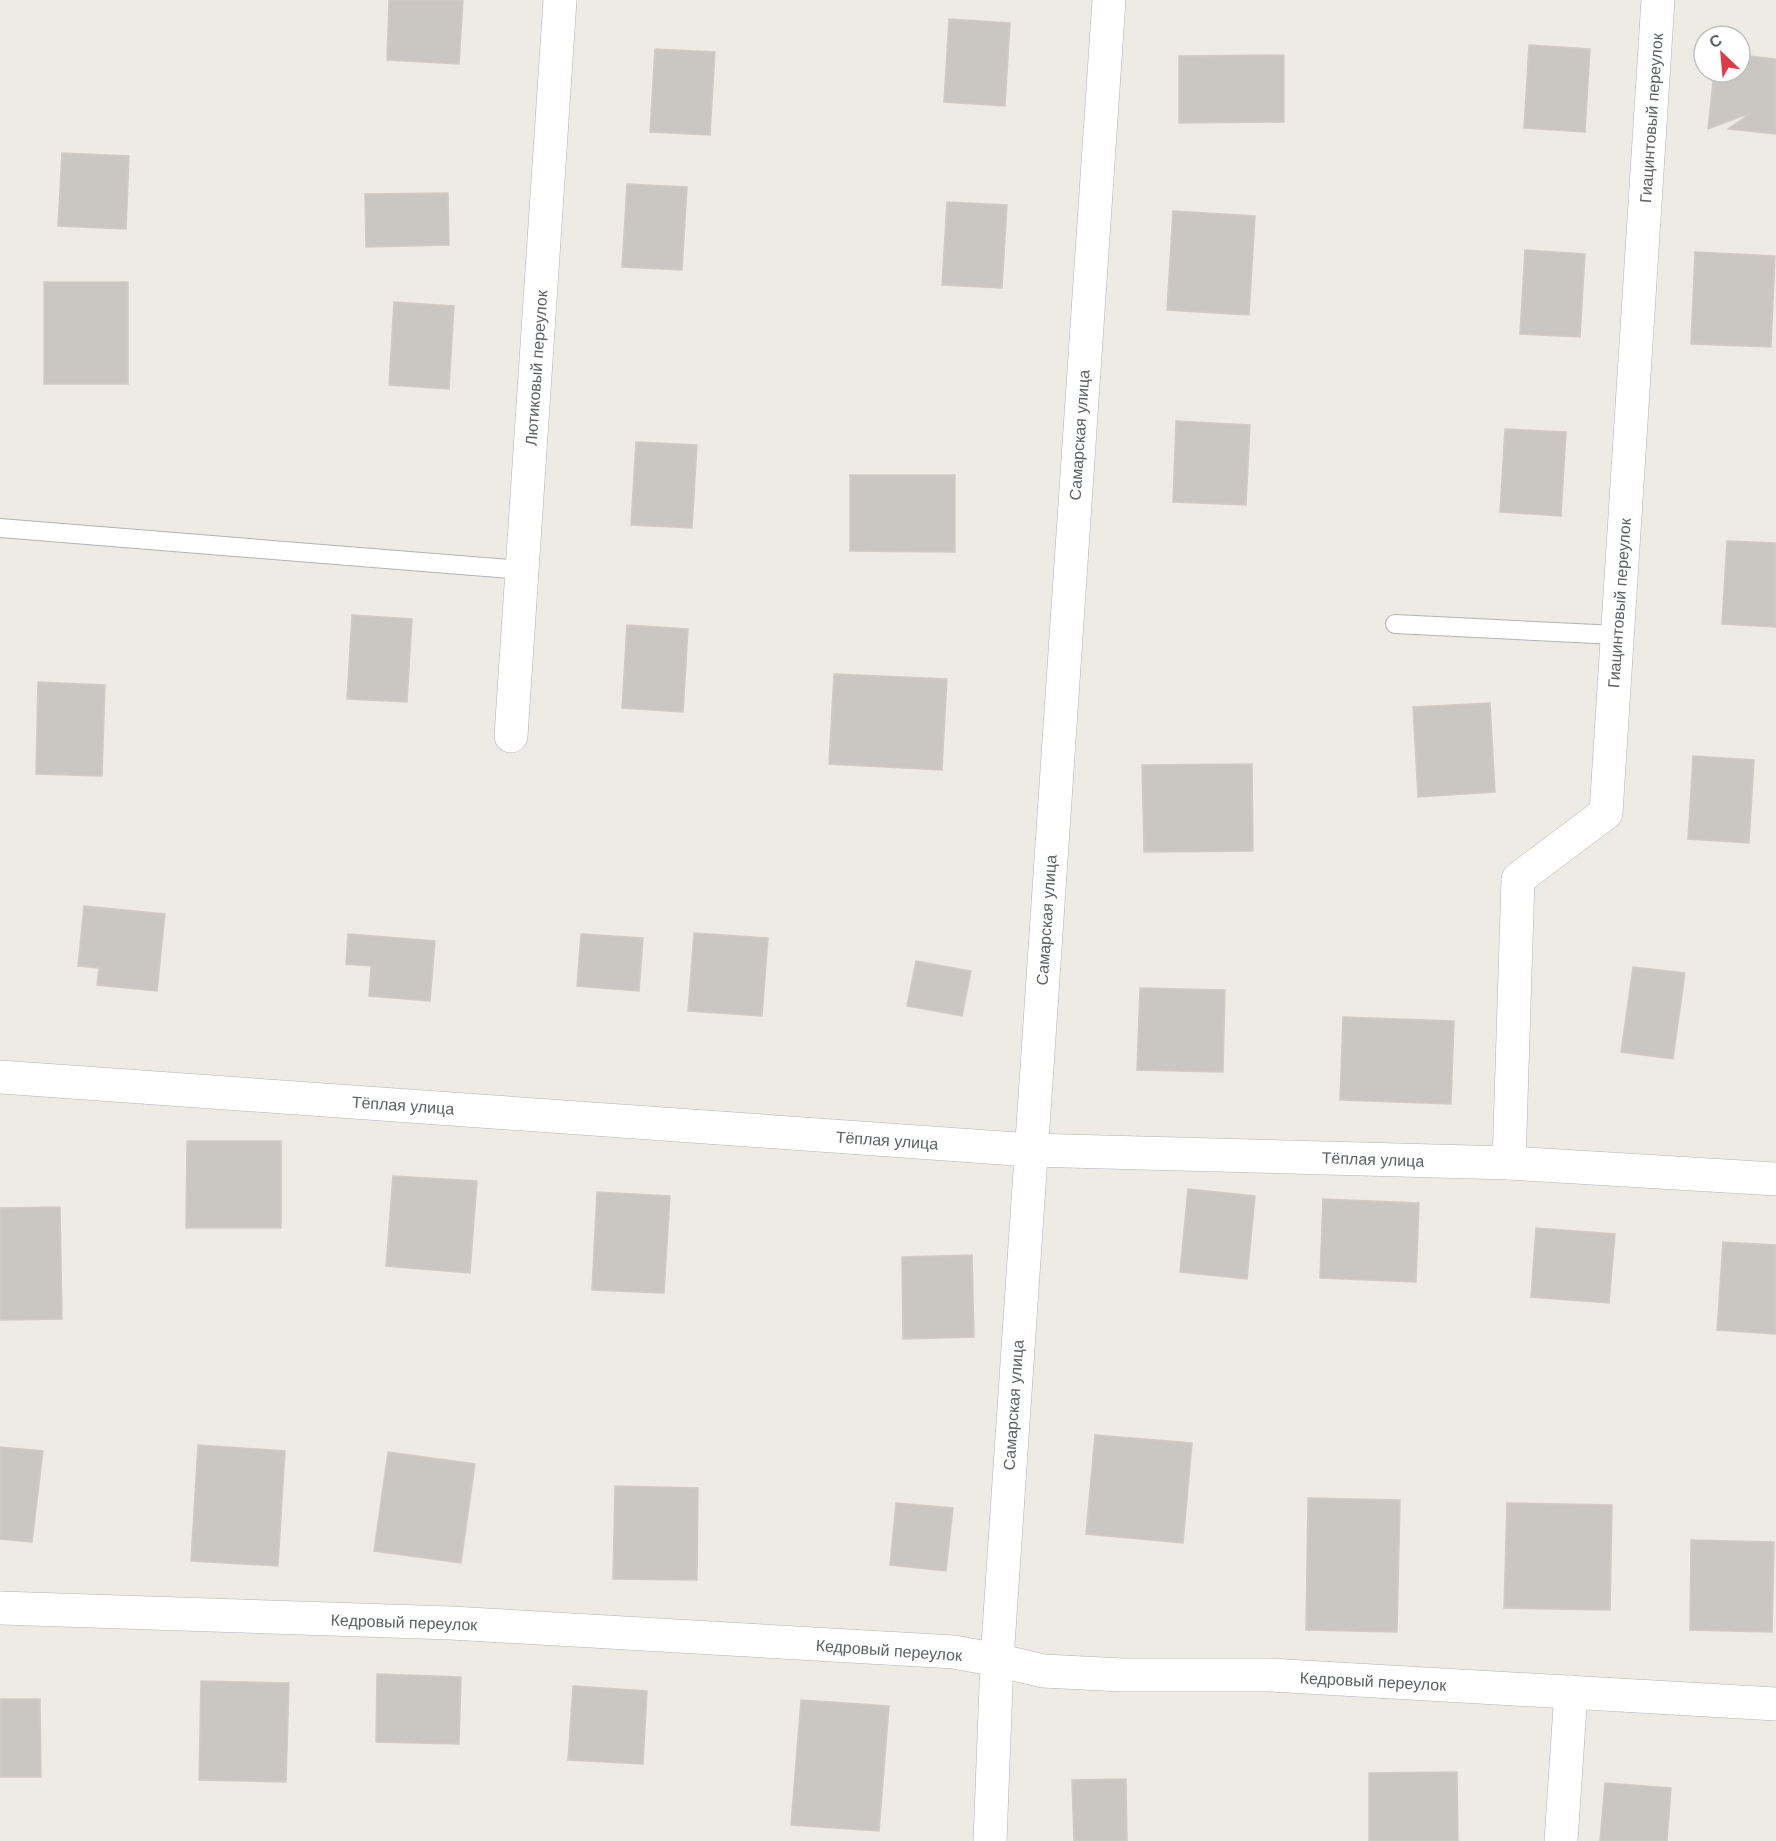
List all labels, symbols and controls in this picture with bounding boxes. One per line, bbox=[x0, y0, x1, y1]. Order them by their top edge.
north arrow bbox=[1692, 24, 1752, 84]
text: С bbox=[1707, 31, 1725, 51]
street label: Гиацинтовый переулок bbox=[1637, 32, 1666, 204]
street label: Лютиковый переулок bbox=[523, 289, 550, 447]
street label: Самарская улица bbox=[1066, 369, 1093, 501]
street label: Гиацинтовый переулок bbox=[1605, 517, 1634, 689]
street label: Самарская улица bbox=[1033, 854, 1060, 986]
street label: Тёплая улица bbox=[351, 1093, 455, 1118]
street label: Тёплая улица bbox=[835, 1128, 939, 1153]
street label: Тёплая улица bbox=[1321, 1149, 1425, 1170]
street label: Самарская улица bbox=[1000, 1339, 1027, 1471]
street label: Кедровый переулок bbox=[330, 1611, 479, 1634]
street label: Кедровый переулок bbox=[815, 1637, 964, 1664]
street label: Кедровый переулок bbox=[1299, 1669, 1448, 1694]

